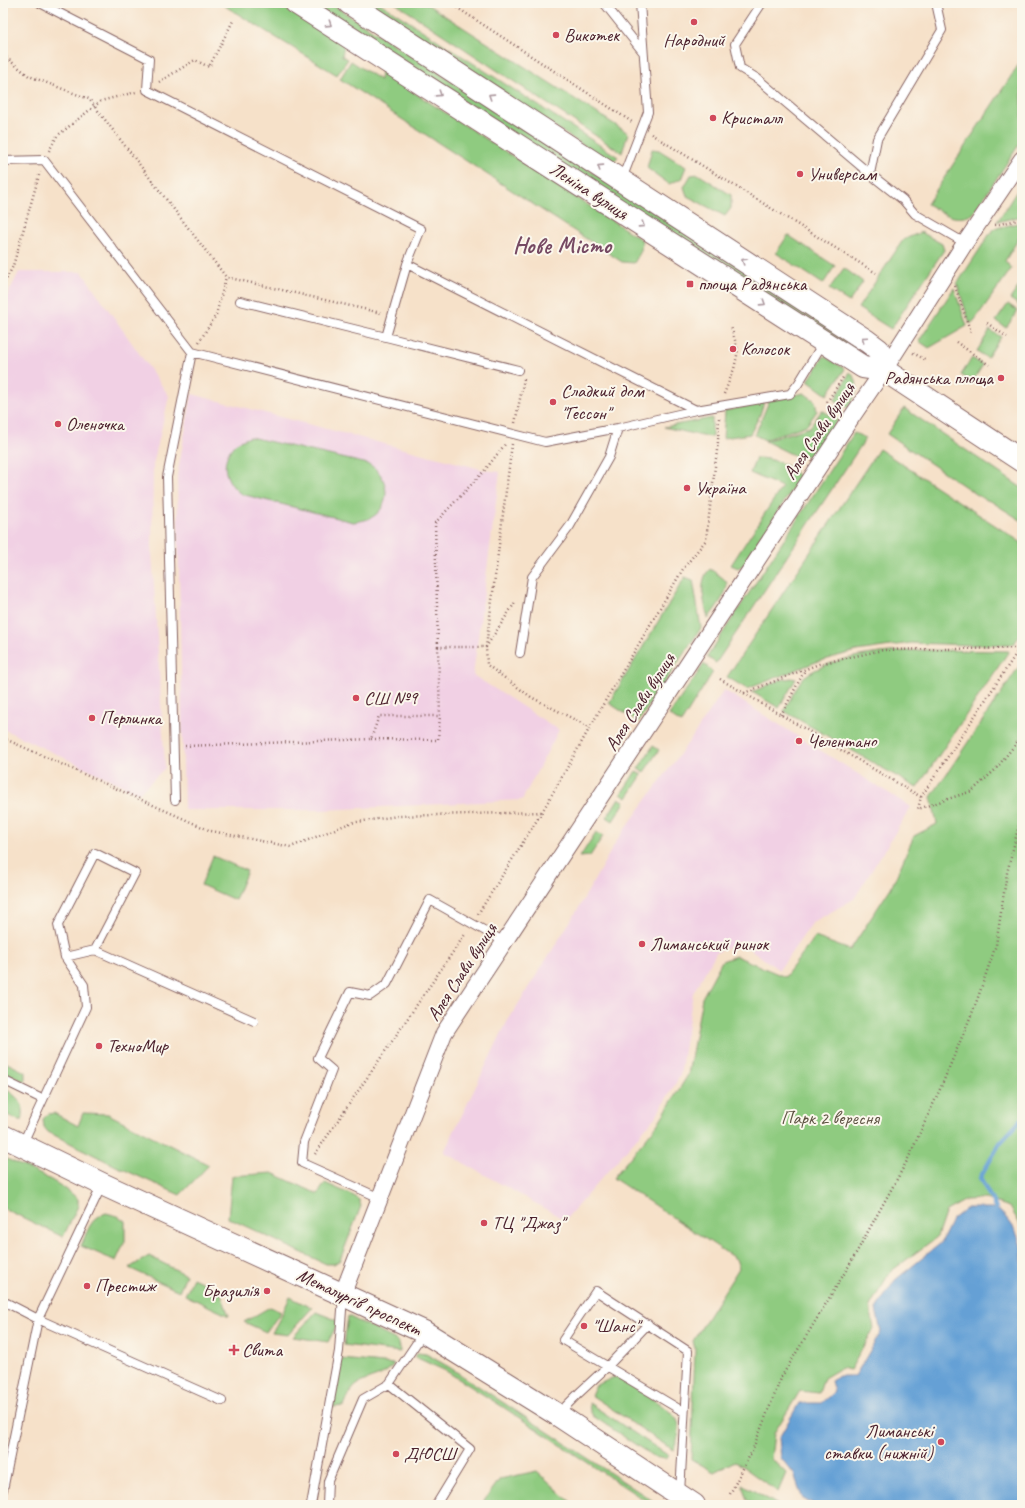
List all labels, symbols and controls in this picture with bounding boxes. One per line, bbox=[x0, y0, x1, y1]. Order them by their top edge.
marker: Народний bbox=[689, 17, 699, 27]
one-way arrow bbox=[325, 19, 332, 27]
place label: Викотек bbox=[564, 23, 620, 47]
place label: Народний bbox=[663, 28, 726, 52]
marker: Викотек bbox=[551, 30, 561, 40]
one-way arrow bbox=[434, 90, 441, 97]
one-way arrow bbox=[488, 93, 495, 101]
place label: Кристалл bbox=[721, 106, 783, 130]
marker: Кристалл bbox=[708, 113, 718, 123]
street label: Леніна вулиця bbox=[545, 157, 634, 226]
place label: Универсам bbox=[808, 162, 878, 186]
one-way arrow bbox=[597, 165, 604, 172]
marker: Универсам bbox=[795, 169, 805, 179]
one-way arrow bbox=[638, 220, 645, 228]
district label: Нове Місто bbox=[513, 231, 613, 260]
one-way arrow bbox=[741, 258, 748, 265]
place label: площа Радянська bbox=[698, 272, 808, 296]
marker: площа Радянська bbox=[685, 279, 695, 289]
one-way arrow bbox=[759, 298, 766, 306]
place label: Колосок bbox=[741, 337, 790, 361]
one-way arrow bbox=[862, 337, 869, 344]
marker: Колосок bbox=[728, 344, 738, 354]
place label: Радянська площа bbox=[885, 366, 994, 390]
marker: Радянська площа bbox=[996, 373, 1006, 383]
street label: Алея Слави вулиця bbox=[778, 377, 861, 484]
place label: Сладкий дом "Гессон" bbox=[561, 379, 646, 425]
marker: Сладкий дом "Гессон" bbox=[548, 397, 558, 407]
place label: Оленочка bbox=[66, 412, 126, 436]
marker: Оленочка bbox=[53, 419, 63, 429]
place label: Україна bbox=[695, 476, 747, 500]
marker: Україна bbox=[682, 483, 692, 493]
street label: Алея Слави вулиця bbox=[599, 648, 681, 756]
place label: СШ №9 bbox=[364, 686, 419, 710]
marker: СШ №9 bbox=[351, 693, 361, 703]
place label: Перлинка bbox=[100, 706, 164, 730]
marker: Перлинка bbox=[87, 713, 97, 723]
place label: Челентано bbox=[807, 729, 878, 753]
marker: Челентано bbox=[794, 736, 804, 746]
street label: Алея Слави вулиця bbox=[421, 918, 503, 1026]
place label: Лиманський ринок bbox=[650, 932, 770, 956]
marker: Лиманський ринок bbox=[637, 939, 647, 949]
place label: ТехноМир bbox=[107, 1034, 170, 1058]
marker: ТехноМир bbox=[94, 1041, 104, 1051]
park label: Парк 2 вересня bbox=[781, 1106, 881, 1130]
place label: ТЦ "Джаз" bbox=[492, 1211, 568, 1235]
marker: ТЦ "Джаз" bbox=[479, 1218, 489, 1228]
street label: Металургів проспект bbox=[293, 1263, 426, 1342]
place label: Престиж bbox=[95, 1274, 158, 1298]
place label: Бразилія bbox=[202, 1279, 260, 1303]
marker: Престиж bbox=[82, 1281, 92, 1291]
marker: Бразилія bbox=[262, 1286, 272, 1296]
place label: "Шанс" bbox=[592, 1314, 643, 1338]
marker: "Шанс" bbox=[579, 1321, 589, 1331]
place label: Свита bbox=[242, 1338, 283, 1362]
marker: Свита bbox=[229, 1345, 239, 1355]
place label: Лиманські ставки (нижній) bbox=[824, 1419, 935, 1465]
marker: Лиманські ставки (нижній) bbox=[936, 1437, 946, 1447]
place label: ДЮСШ bbox=[404, 1442, 459, 1466]
marker: ДЮСШ bbox=[391, 1449, 401, 1459]

